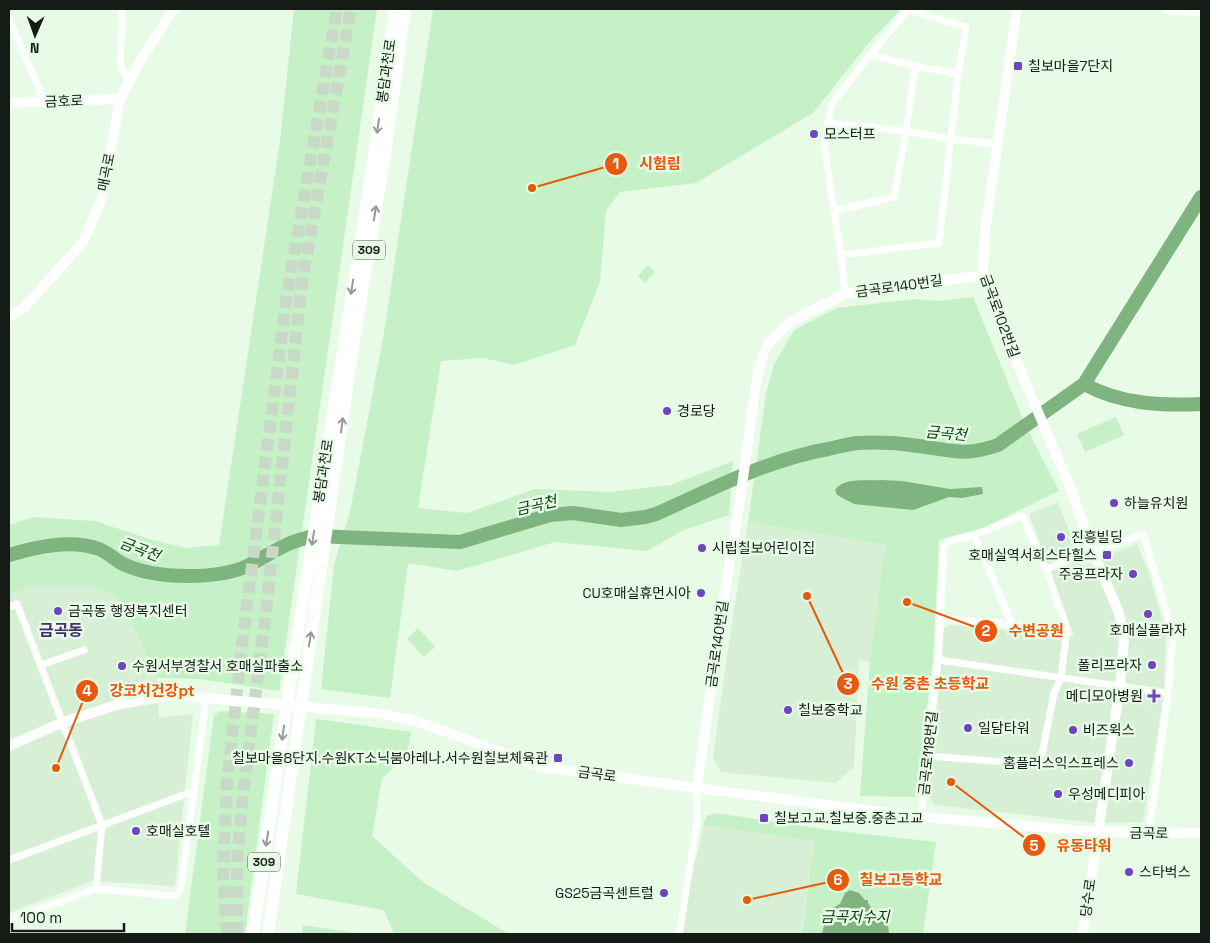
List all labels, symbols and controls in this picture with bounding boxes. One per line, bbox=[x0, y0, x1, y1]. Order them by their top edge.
north arrow bbox=[10, 10, 60, 60]
street label: 봉담과천로 bbox=[373, 38, 399, 104]
text: N bbox=[30, 39, 40, 57]
place label: 칠보마을7단지 bbox=[1028, 57, 1113, 75]
marker: 칠보마을7단지 bbox=[1012, 60, 1024, 72]
street label: 금호로 bbox=[44, 91, 84, 111]
one-way arrow bbox=[373, 118, 383, 134]
place label: 모스터프 bbox=[824, 125, 876, 143]
marker: 모스터프 bbox=[808, 128, 820, 140]
callout: 시험림 bbox=[604, 149, 690, 179]
street label: 매곡로 bbox=[93, 151, 119, 193]
text: 1 bbox=[613, 154, 619, 173]
text: 시험림 bbox=[639, 154, 681, 173]
one-way arrow bbox=[371, 205, 381, 221]
road number: 309 bbox=[353, 240, 385, 260]
street label: 금곡로140번길 bbox=[854, 271, 944, 301]
street label: 금곡로102번길 bbox=[977, 272, 1023, 360]
one-way arrow bbox=[347, 278, 357, 294]
place label: 경로당 bbox=[677, 402, 716, 420]
marker: 경로당 bbox=[661, 405, 673, 417]
one-way arrow bbox=[337, 418, 347, 434]
water label: 금곡천 bbox=[925, 422, 970, 444]
street label: 봉담과천로 bbox=[309, 438, 337, 504]
water label: 금곡천 bbox=[514, 491, 560, 519]
place label: 하늘유치원 bbox=[1124, 494, 1188, 512]
marker: 하늘유치원 bbox=[1108, 497, 1120, 509]
place label: 진흥빌딩 bbox=[1071, 528, 1123, 546]
one-way arrow bbox=[307, 529, 317, 545]
marker: 진흥빌딩 bbox=[1055, 531, 1067, 543]
water label: 금곡천 bbox=[117, 533, 165, 566]
place label: 시립칠보어린이집 bbox=[712, 539, 815, 557]
marker: 시립칠보어린이집 bbox=[696, 542, 708, 554]
place label: 호매실역서희스타힐스 bbox=[968, 546, 1097, 564]
marker: 호매실역서희스타힐스 bbox=[1101, 549, 1113, 561]
place label: 주공프라자 bbox=[1059, 565, 1123, 583]
marker: 주공프라자 bbox=[1127, 568, 1139, 580]
place label: CU호매실휴먼시아 bbox=[583, 584, 691, 602]
marker: CU호매실휴먼시아 bbox=[695, 587, 707, 599]
street label: 금곡로140번길 bbox=[702, 599, 732, 689]
place label: 금곡동 행정복지센터 bbox=[68, 602, 188, 620]
marker: 금곡동 행정복지센터 bbox=[52, 605, 64, 617]
marker: 호매실플라자 bbox=[1142, 608, 1154, 620]
callout: 수변공원 bbox=[974, 616, 1074, 646]
district label: 금곡동 bbox=[39, 620, 83, 641]
text: 2 bbox=[982, 621, 991, 640]
text: 수변공원 bbox=[1008, 621, 1064, 640]
place label: 호매실플라자 bbox=[1109, 621, 1187, 639]
one-way arrow bbox=[306, 631, 316, 647]
place label: 폴리프라자 bbox=[1078, 656, 1142, 674]
place label: 수원서부경찰서 호매실파출소 bbox=[132, 657, 303, 675]
marker: 폴리프라자 bbox=[1146, 659, 1158, 671]
marker: 수원서부경찰서 호매실파출소 bbox=[116, 660, 128, 672]
callout: 수원 중촌 초등학교 bbox=[836, 669, 999, 699]
text: 3 bbox=[843, 674, 853, 693]
text: 수원 중촌 초등학교 bbox=[871, 674, 989, 693]
callout: 강코치건강pt bbox=[74, 676, 205, 706]
text: 4 bbox=[82, 681, 92, 700]
text: 강코치건강pt bbox=[109, 681, 195, 700]
place label: 메디모아병원 bbox=[1066, 687, 1143, 705]
marker: 메디모아병원 bbox=[1147, 689, 1161, 703]
place label: 칠보중학교 bbox=[798, 701, 863, 719]
marker: 칠보중학교 bbox=[782, 704, 794, 716]
street label: 금곡로118번길 bbox=[915, 710, 941, 796]
place label: 일담타워 bbox=[978, 719, 1030, 737]
place label: 비즈윅스 bbox=[1083, 721, 1135, 739]
marker: 일담타워 bbox=[962, 722, 974, 734]
one-way arrow bbox=[278, 724, 288, 740]
marker: 비즈윅스 bbox=[1067, 724, 1079, 736]
place label: 칠보마을8단지.수원KT소닉붐아레나.서수원칠보체육관 bbox=[232, 749, 548, 767]
marker: 칠보마을8단지.수원KT소닉붐아레나.서수원칠보체육관 bbox=[552, 752, 564, 764]
place label: 홈플러스익스프레스 bbox=[1003, 754, 1119, 772]
marker: 홈플러스익스프레스 bbox=[1123, 757, 1135, 769]
street label: 금곡로 bbox=[577, 762, 618, 786]
place label: 우성메디피아 bbox=[1068, 785, 1145, 803]
marker: 우성메디피아 bbox=[1052, 788, 1064, 800]
place label: 칠보고교.칠보중.중촌고교 bbox=[774, 809, 923, 827]
marker: 칠보고교.칠보중.중촌고교 bbox=[758, 812, 770, 824]
place label: 호매실호텔 bbox=[146, 822, 210, 840]
street label: 금곡로 bbox=[1130, 824, 1169, 842]
marker: 호매실호텔 bbox=[130, 825, 142, 837]
one-way arrow bbox=[262, 830, 272, 846]
callout: 유동타워 bbox=[1022, 830, 1122, 860]
text: 5 bbox=[1029, 836, 1039, 855]
text: 유동타워 bbox=[1056, 836, 1112, 855]
road number: 309 bbox=[248, 852, 280, 872]
place label: 스타벅스 bbox=[1139, 863, 1191, 881]
callout: 칠보고등학교 bbox=[825, 865, 953, 895]
marker: 스타벅스 bbox=[1123, 866, 1135, 878]
text: 6 bbox=[833, 870, 843, 889]
text: 칠보고등학교 bbox=[860, 870, 943, 889]
street label: 당수로 bbox=[1076, 877, 1100, 918]
place label: GS25금곡센트럴 bbox=[555, 884, 654, 902]
marker: GS25금곡센트럴 bbox=[658, 887, 670, 899]
scale bar bbox=[12, 900, 125, 932]
water label: 금곡저수지 bbox=[820, 907, 891, 926]
text: 100 m bbox=[20, 908, 62, 927]

